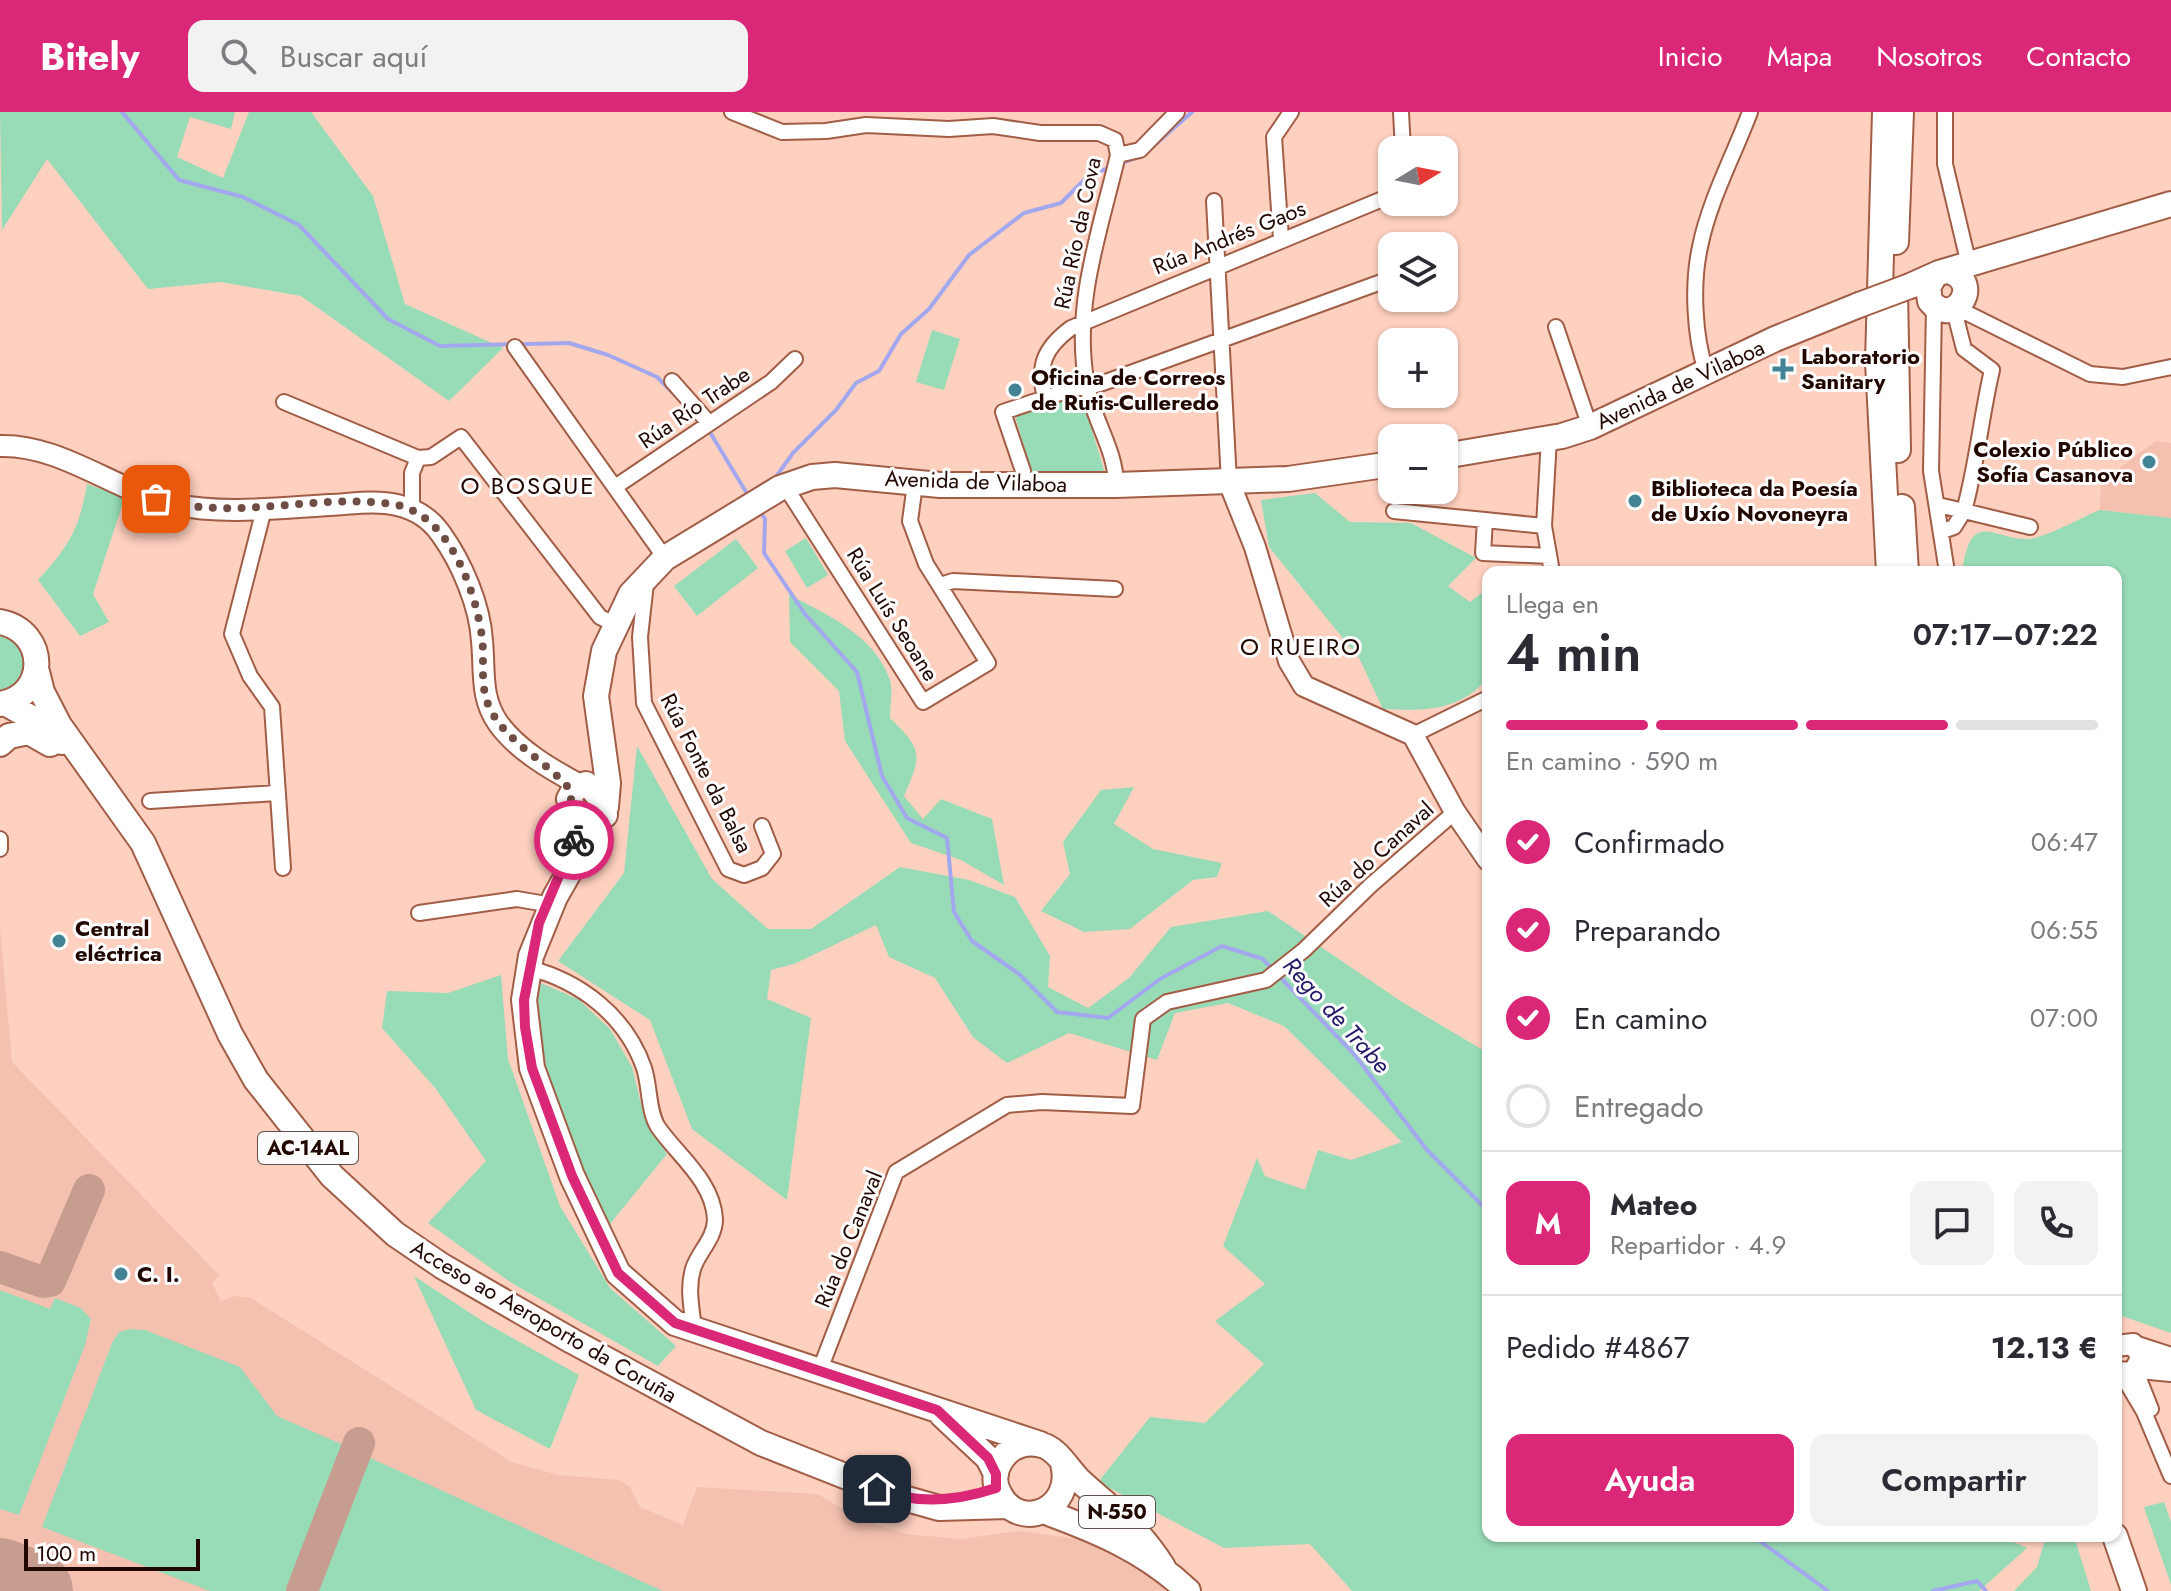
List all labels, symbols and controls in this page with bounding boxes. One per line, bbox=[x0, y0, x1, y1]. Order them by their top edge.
search box bbox=[188, 20, 748, 92]
text: Bitely bbox=[40, 29, 140, 84]
icon: search bbox=[216, 34, 260, 78]
text: Buscar aquí bbox=[280, 35, 427, 78]
text: Inicio bbox=[1658, 36, 1723, 77]
text: Mapa bbox=[1767, 36, 1832, 77]
text: Nosotros bbox=[1876, 36, 1982, 77]
text: Contacto bbox=[2026, 36, 2131, 77]
north arrow bbox=[1378, 136, 1458, 216]
map controls bbox=[1378, 136, 1458, 504]
street label: Rúa Río da Cova bbox=[1045, 154, 1109, 312]
street label: Rúa Andrés Gaos bbox=[1148, 192, 1310, 282]
button: layers bbox=[1378, 232, 1458, 312]
button: + bbox=[1378, 328, 1458, 408]
street label: Avenida de Vilaboa bbox=[1590, 331, 1770, 437]
place label: Laboratorio Sanitary bbox=[1801, 340, 1920, 397]
street label: Rúa Río Trabe bbox=[632, 358, 756, 456]
marker: Laboratorio Sanitary bbox=[1772, 358, 1794, 380]
place label: Oficina de Correos de Rutis-Culleredo bbox=[1031, 361, 1225, 418]
marker: Oficina de Correos de Rutis-Culleredo bbox=[1006, 381, 1024, 399]
button: − bbox=[1378, 424, 1458, 504]
place label: Colexio Público Sofía Casanova bbox=[1973, 433, 2133, 490]
marker: Colexio Público Sofía Casanova bbox=[2140, 453, 2158, 471]
street label: Avenida de Vilaboa bbox=[884, 462, 1068, 500]
pin bbox=[122, 465, 190, 533]
district label: O BOSQUE bbox=[461, 468, 595, 503]
place label: Biblioteca da Poesía de Uxío Novoneyra bbox=[1651, 472, 1858, 529]
icon: bag bbox=[134, 477, 178, 521]
marker: Biblioteca da Poesía de Uxío Novoneyra bbox=[1626, 492, 1644, 510]
street label: Rúa Luís Seoane bbox=[839, 541, 947, 687]
text: Llega en bbox=[1506, 585, 1599, 623]
text: 07:17–07:22 bbox=[1913, 613, 2098, 656]
text: 4 min bbox=[1506, 615, 1641, 691]
district label: O RUEIRO bbox=[1240, 629, 1362, 664]
street label: Rúa Fonte da Balsa bbox=[653, 688, 761, 858]
text: En camino · 590 m bbox=[1506, 742, 1718, 780]
street label: Rúa do Canaval bbox=[1311, 794, 1441, 914]
courier bbox=[534, 800, 614, 880]
icon: bike bbox=[552, 818, 596, 862]
icon: check bbox=[1506, 820, 1550, 864]
text: Confirmado bbox=[1574, 821, 1725, 864]
text: 06:47 bbox=[2031, 823, 2098, 861]
icon: check bbox=[1506, 908, 1550, 952]
text: Preparando bbox=[1574, 909, 1721, 952]
text: 06:55 bbox=[2030, 911, 2098, 949]
place label: Central eléctrica bbox=[75, 912, 162, 969]
marker: Central eléctrica bbox=[50, 932, 68, 950]
water label: Rego de Trabe bbox=[1275, 949, 1399, 1081]
icon: check bbox=[1506, 996, 1550, 1040]
text: En camino bbox=[1574, 997, 1707, 1040]
text: 07:00 bbox=[2030, 999, 2098, 1037]
text: Entregado bbox=[1574, 1085, 1704, 1128]
road number: AC-14AL bbox=[258, 1132, 358, 1164]
street label: Rúa do Canaval bbox=[806, 1166, 890, 1312]
button: chat bbox=[1910, 1181, 1994, 1265]
button: phone bbox=[2014, 1181, 2098, 1265]
text: Mateo bbox=[1610, 1183, 1697, 1226]
text: M bbox=[1535, 1202, 1561, 1245]
text: Repartidor · 4.9 bbox=[1610, 1226, 1786, 1264]
street label: Acceso ao Aeroporto da Coruña bbox=[405, 1231, 683, 1411]
place label: C. I. bbox=[137, 1258, 180, 1290]
marker: C. I. bbox=[112, 1265, 130, 1283]
text: Pedido #4867 bbox=[1506, 1326, 1689, 1369]
text: 12.13 € bbox=[1991, 1326, 2098, 1369]
button: Ayuda bbox=[1506, 1434, 1794, 1526]
button: Compartir bbox=[1810, 1434, 2098, 1526]
pin bbox=[843, 1455, 911, 1523]
icon: home bbox=[855, 1467, 899, 1511]
road number: N-550 bbox=[1079, 1496, 1155, 1528]
scale bar bbox=[24, 1535, 200, 1571]
text: 100 m bbox=[36, 1537, 96, 1569]

